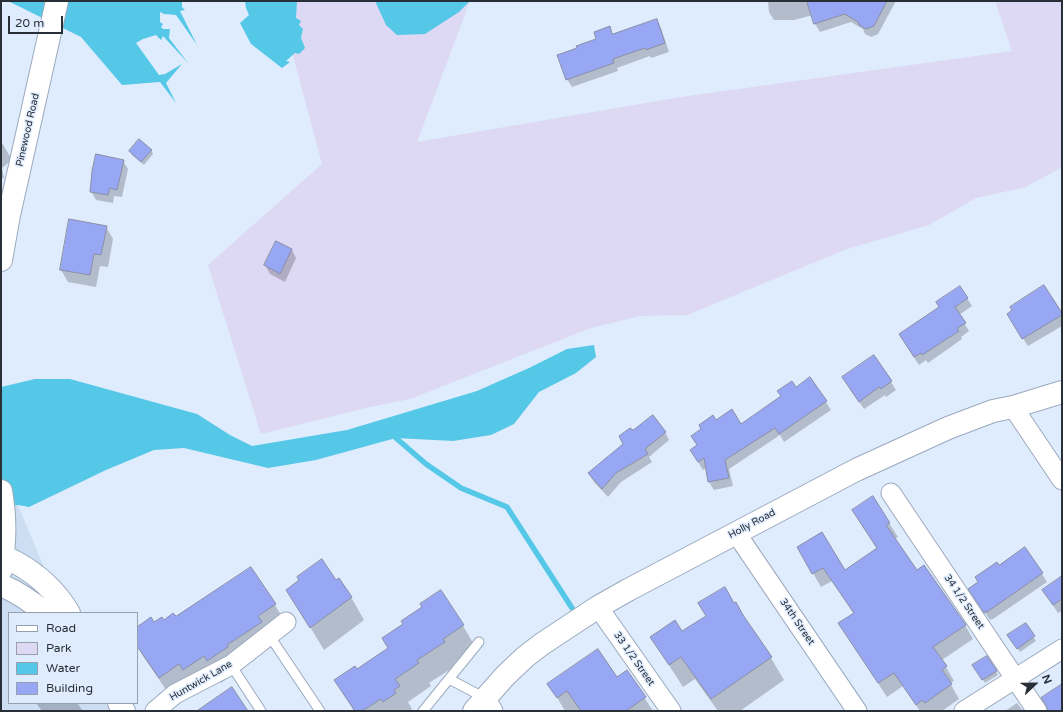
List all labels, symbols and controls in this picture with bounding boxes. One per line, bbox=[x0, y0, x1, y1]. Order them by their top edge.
scale bar bbox=[10, 8, 65, 34]
text: 20 m bbox=[15, 16, 44, 30]
street label: Pinewood Road bbox=[14, 92, 42, 168]
street label: Holly Road bbox=[726, 507, 778, 541]
street label: 34 1/2 Street bbox=[941, 572, 987, 632]
street label: 34th Street bbox=[777, 596, 817, 648]
legend bbox=[8, 612, 138, 704]
text: Road bbox=[46, 621, 76, 635]
street label: 33 1/2 Street bbox=[611, 630, 657, 688]
text: Park bbox=[46, 641, 72, 655]
street label: Huntwick Lane bbox=[168, 658, 234, 704]
text: Water bbox=[46, 661, 80, 675]
north arrow bbox=[1015, 664, 1055, 704]
text: N bbox=[1039, 673, 1054, 686]
text: Building bbox=[46, 681, 93, 695]

